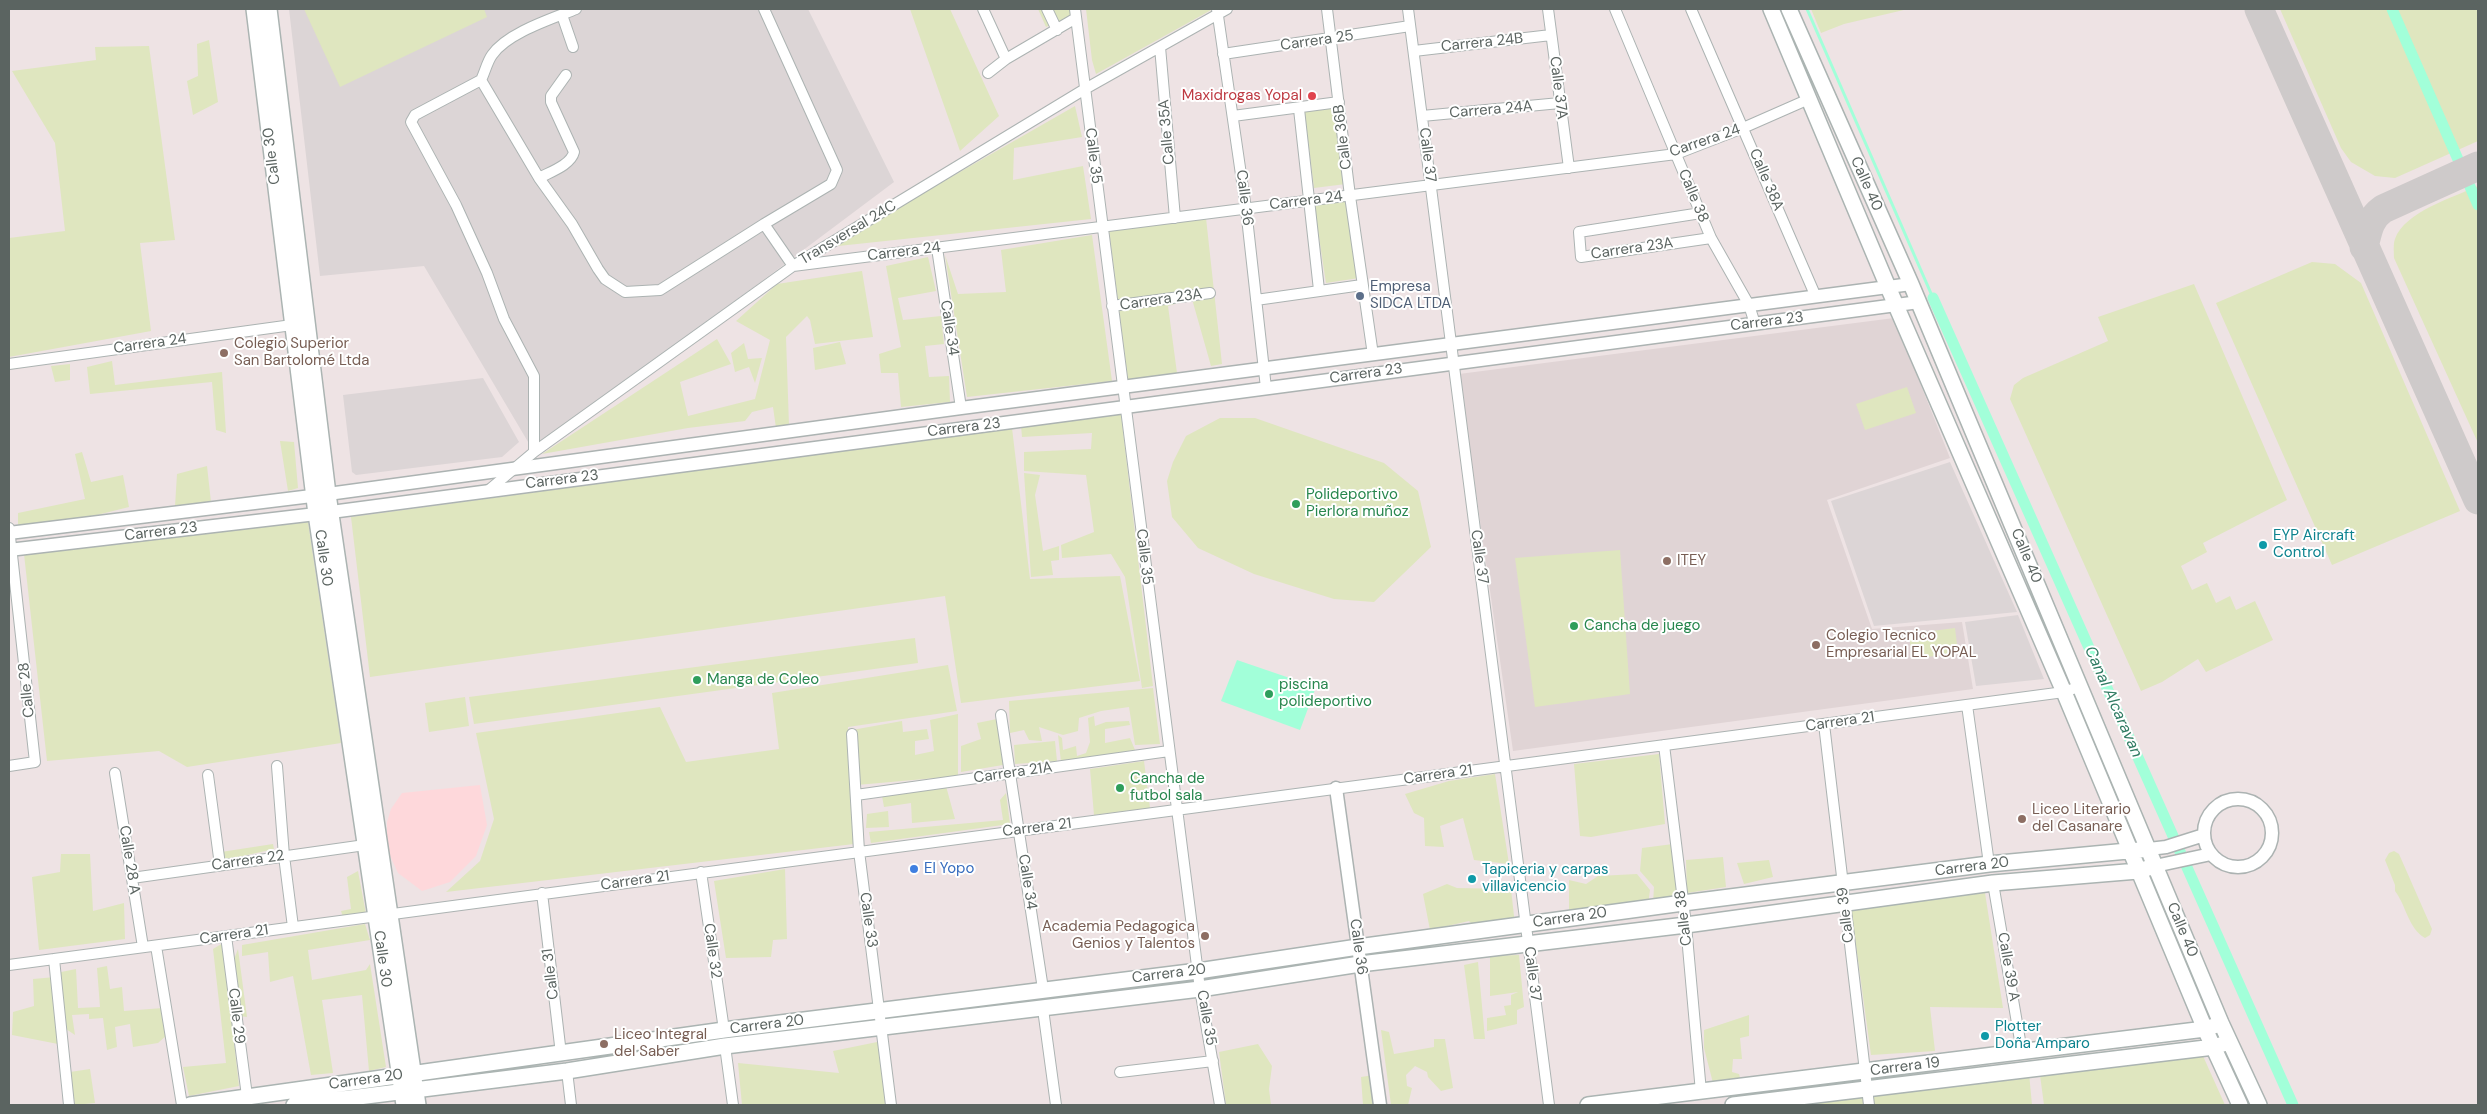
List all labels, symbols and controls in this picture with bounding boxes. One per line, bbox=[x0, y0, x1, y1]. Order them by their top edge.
street label: Carrera 25 bbox=[1279, 27, 1355, 55]
street label: Carrera 24B bbox=[1440, 30, 1524, 56]
street label: Calle 37A bbox=[1545, 55, 1571, 121]
place label: Maxidrogas Yopal bbox=[1182, 87, 1302, 105]
marker: Maxidrogas Yopal bbox=[1306, 90, 1318, 102]
street label: Carrera 24A bbox=[1449, 97, 1533, 123]
street label: Calle 35A bbox=[1155, 99, 1179, 165]
street label: Calle 36B bbox=[1330, 103, 1356, 171]
street label: Carrera 24 bbox=[1667, 121, 1743, 161]
street label: Calle 30 bbox=[260, 126, 284, 186]
street label: Calle 35 bbox=[1081, 127, 1105, 185]
street label: Calle 37 bbox=[1415, 127, 1439, 183]
street label: Calle 38A bbox=[1745, 146, 1787, 214]
street label: Calle 40 bbox=[1846, 154, 1886, 214]
street label: Calle 38 bbox=[1674, 167, 1712, 225]
street label: Calle 36 bbox=[1232, 169, 1256, 227]
street label: Carrera 24 bbox=[1268, 188, 1344, 214]
street label: Transversal 24C bbox=[796, 197, 900, 269]
street label: Carrera 23A bbox=[1590, 234, 1674, 264]
street label: Carrera 24 bbox=[866, 239, 942, 265]
place label: Empresa SIDCA LTDA bbox=[1370, 278, 1451, 313]
street label: Carrera 23A bbox=[1119, 285, 1203, 315]
marker: Empresa SIDCA LTDA bbox=[1354, 290, 1366, 302]
street label: Calle 34 bbox=[936, 299, 962, 357]
street label: Carrera 23 bbox=[1729, 309, 1805, 335]
street label: Carrera 24 bbox=[112, 330, 188, 358]
place label: Colegio Superior San Bartolomé Ltda bbox=[234, 335, 369, 370]
marker: Colegio Superior San Bartolomé Ltda bbox=[218, 347, 230, 359]
street label: Carrera 23 bbox=[1328, 360, 1404, 388]
street label: Carrera 23 bbox=[926, 415, 1002, 441]
street label: Carrera 23 bbox=[524, 467, 600, 493]
place label: Polideportivo Pierlora muñoz bbox=[1306, 486, 1409, 521]
marker: Polideportivo Pierlora muñoz bbox=[1290, 498, 1302, 510]
street label: Carrera 23 bbox=[123, 519, 199, 545]
street label: Calle 40 bbox=[2006, 526, 2046, 586]
place label: EYP Aircraft Control bbox=[2273, 527, 2355, 562]
street label: Calle 30 bbox=[310, 528, 336, 588]
street label: Calle 35 bbox=[1132, 528, 1156, 586]
street label: Calle 37 bbox=[1466, 529, 1492, 585]
marker: EYP Aircraft Control bbox=[2257, 539, 2269, 551]
place label: ITEY bbox=[1677, 552, 1706, 570]
marker: ITEY bbox=[1661, 555, 1673, 567]
place label: Cancha de juego bbox=[1584, 617, 1700, 635]
marker: Cancha de juego bbox=[1568, 620, 1580, 632]
place label: Colegio Tecnico Empresarial EL YOPAL bbox=[1826, 627, 1977, 662]
marker: Colegio Tecnico Empresarial EL YOPAL bbox=[1810, 639, 1822, 651]
water label: Canal Alcaravan bbox=[2080, 643, 2146, 761]
street label: Calle 28 bbox=[15, 661, 39, 719]
place label: Manga de Coleo bbox=[707, 671, 819, 689]
marker: Manga de Coleo bbox=[691, 674, 703, 686]
place label: piscina polideportivo bbox=[1279, 676, 1372, 711]
marker: piscina polideportivo bbox=[1263, 688, 1275, 700]
street label: Carrera 21 bbox=[1804, 708, 1876, 736]
street label: Carrera 21A bbox=[973, 759, 1053, 787]
street label: Carrera 21 bbox=[1402, 761, 1474, 789]
place label: Cancha de futbol sala bbox=[1130, 770, 1205, 805]
marker: Cancha de futbol sala bbox=[1114, 782, 1126, 794]
place label: Liceo Literario del Casanare bbox=[2032, 801, 2131, 836]
marker: Liceo Literario del Casanare bbox=[2016, 813, 2028, 825]
street label: Carrera 21 bbox=[1002, 815, 1072, 841]
street label: Calle 28 A bbox=[115, 824, 143, 896]
street label: Carrera 22 bbox=[210, 847, 286, 875]
street label: Calle 34 bbox=[1014, 853, 1040, 911]
street label: Carrera 20 bbox=[1934, 854, 2010, 880]
place label: El Yopo bbox=[924, 860, 974, 878]
place label: Tapiceria y carpas villavicencio bbox=[1482, 861, 1609, 896]
marker: El Yopo bbox=[908, 863, 920, 875]
street label: Carrera 21 bbox=[599, 867, 671, 895]
marker: Tapiceria y carpas villavicencio bbox=[1466, 873, 1478, 885]
street label: Calle 39 bbox=[1834, 886, 1858, 944]
street label: Calle 38 bbox=[1672, 889, 1696, 947]
street label: Calle 33 bbox=[855, 891, 881, 949]
street label: Calle 40 bbox=[2162, 900, 2202, 960]
street label: Carrera 20 bbox=[1532, 904, 1608, 932]
place label: Academia Pedagogica Genios y Talentos bbox=[1042, 918, 1195, 953]
street label: Calle 36 bbox=[1345, 918, 1371, 976]
street label: Carrera 21 bbox=[198, 921, 270, 949]
street label: Calle 32 bbox=[699, 922, 725, 980]
street label: Calle 30 bbox=[369, 929, 395, 989]
marker: Academia Pedagogica Genios y Talentos bbox=[1199, 930, 1211, 942]
street label: Calle 39 A bbox=[1993, 931, 2023, 1003]
street label: Calle 37 bbox=[1520, 946, 1544, 1002]
street label: Calle 31 bbox=[539, 947, 563, 1001]
street label: Carrera 20 bbox=[1131, 961, 1207, 987]
street label: Calle 29 bbox=[224, 987, 248, 1045]
street label: Calle 35 bbox=[1192, 989, 1220, 1047]
street label: Carrera 20 bbox=[729, 1012, 805, 1038]
place label: Plotter Doña Amparo bbox=[1995, 1018, 2090, 1053]
place label: Liceo Integral del Saber bbox=[614, 1026, 707, 1061]
marker: Plotter Doña Amparo bbox=[1979, 1030, 1991, 1042]
marker: Liceo Integral del Saber bbox=[598, 1038, 610, 1050]
street label: Carrera 19 bbox=[1869, 1054, 1941, 1080]
street label: Carrera 20 bbox=[328, 1066, 404, 1094]

